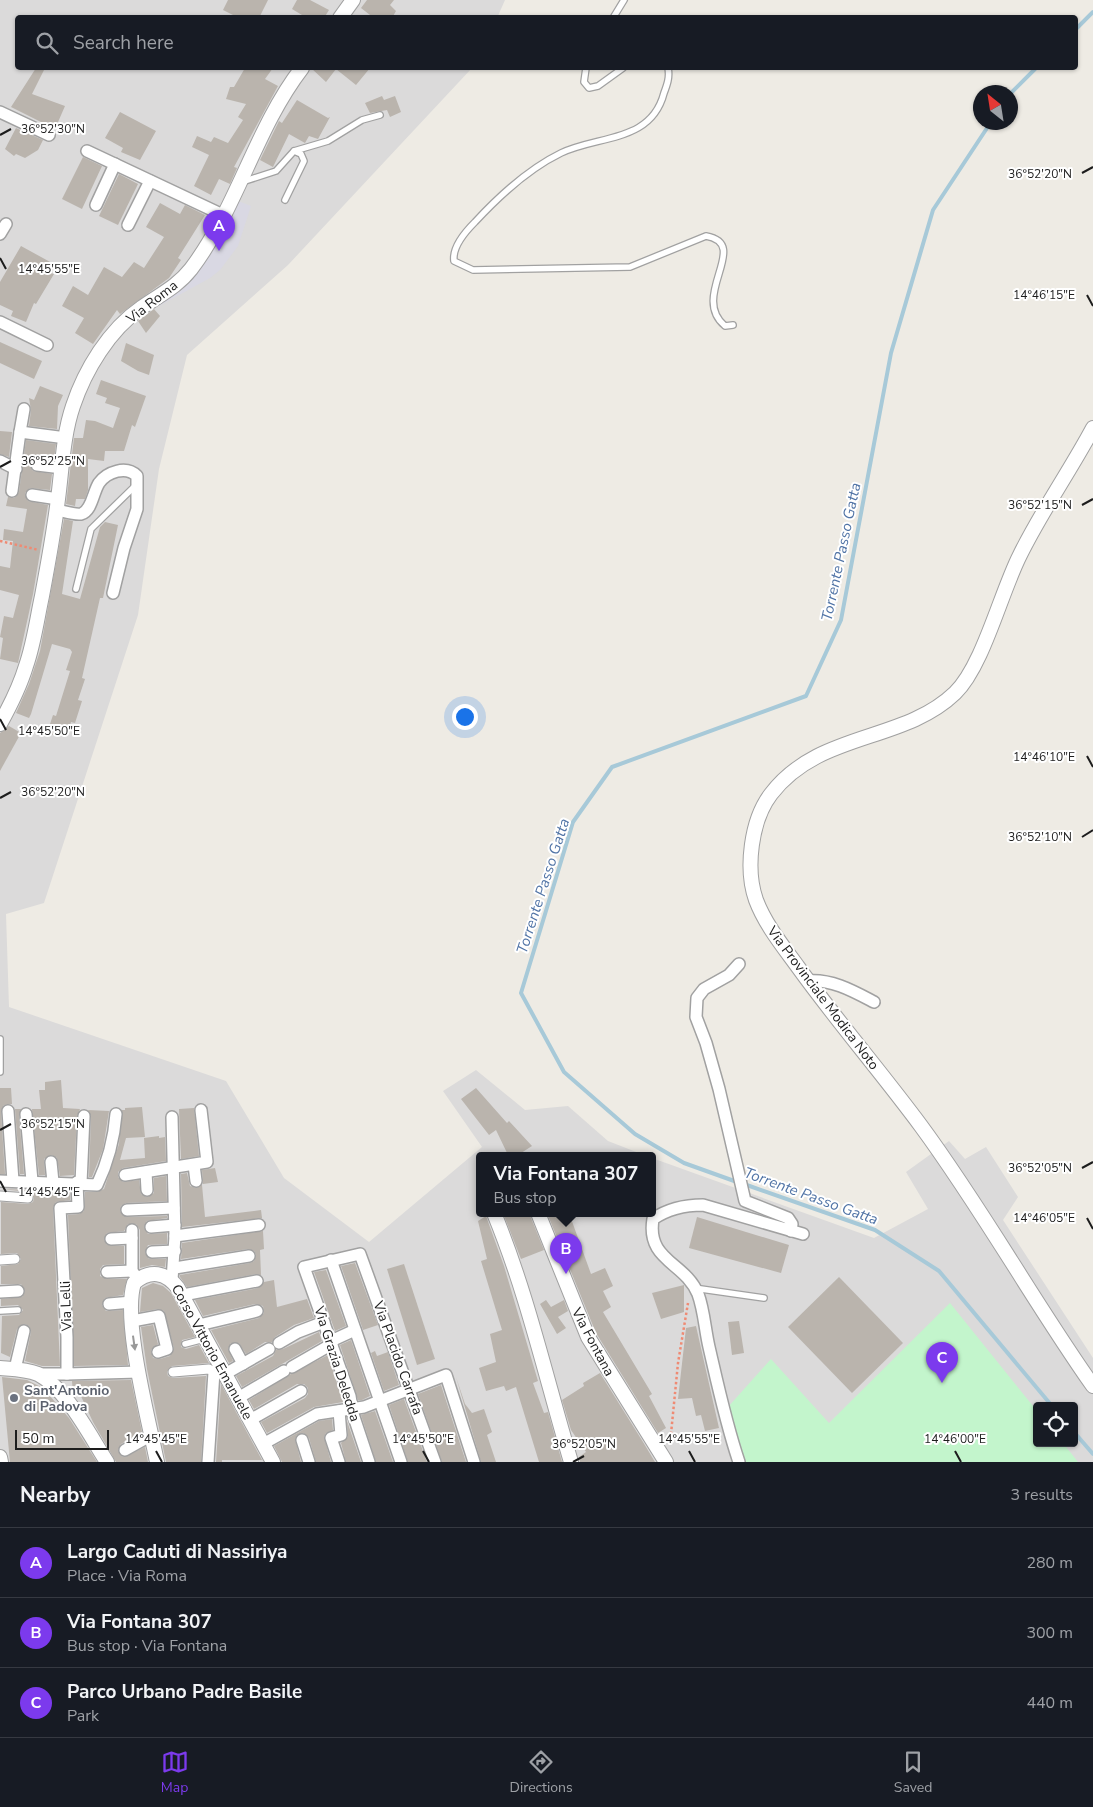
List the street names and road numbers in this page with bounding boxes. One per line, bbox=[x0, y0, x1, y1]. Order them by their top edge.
street label: Via Roma bbox=[122, 276, 182, 329]
street label: Via Provinciale Modica Noto bbox=[762, 922, 883, 1074]
street label: Via Lelli bbox=[56, 1280, 76, 1333]
street label: Corso Vittorio Emanuele bbox=[167, 1281, 257, 1423]
street label: Via Placido Carrafa bbox=[368, 1298, 427, 1417]
street label: Via Grazia Deledda bbox=[309, 1303, 365, 1424]
street label: Via Fontana bbox=[567, 1304, 619, 1379]

